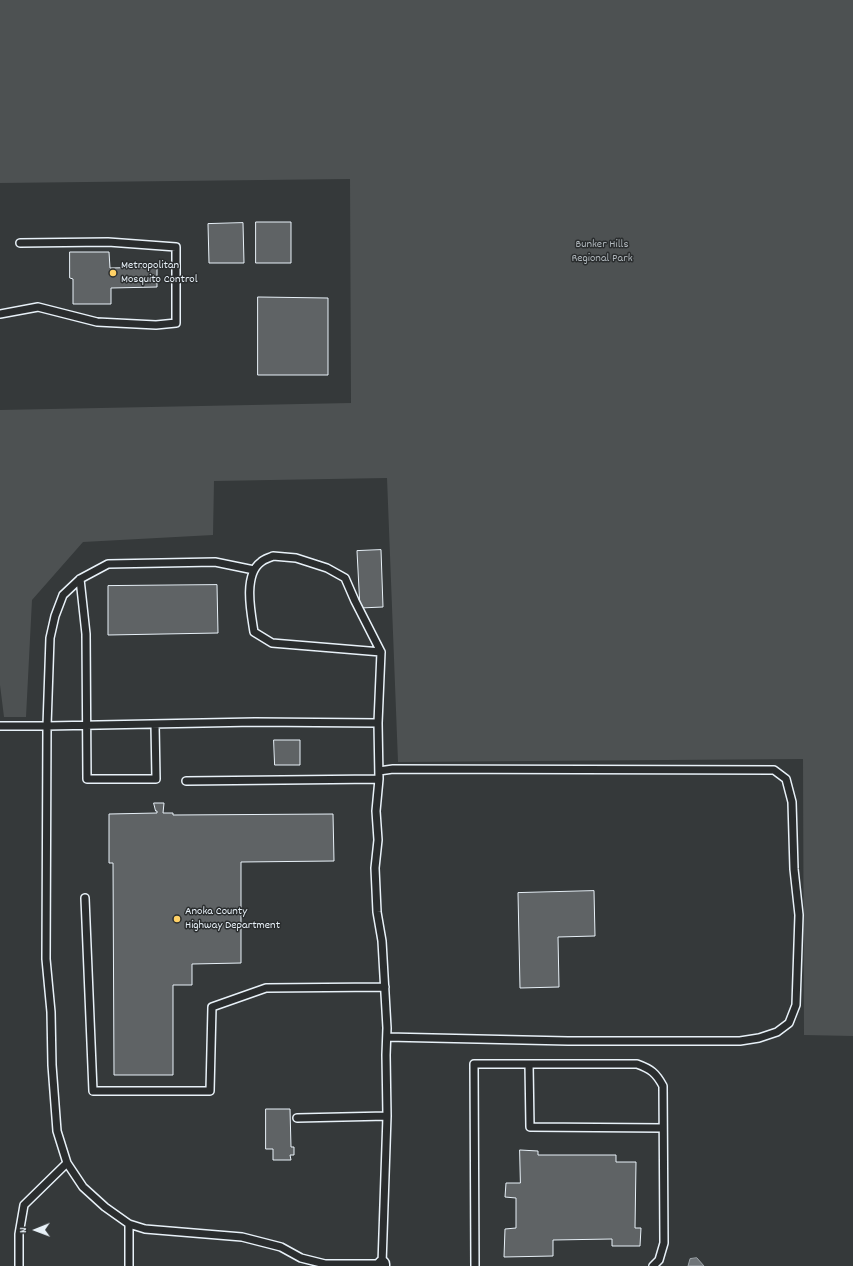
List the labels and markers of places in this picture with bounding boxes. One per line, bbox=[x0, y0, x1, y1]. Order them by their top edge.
place label: Metropolitan Mosquito Control bbox=[121, 259, 198, 287]
marker: Metropolitan Mosquito Control bbox=[108, 268, 118, 278]
place label: Anoka County Highway Department bbox=[185, 905, 280, 933]
marker: Anoka County Highway Department bbox=[172, 914, 182, 924]

